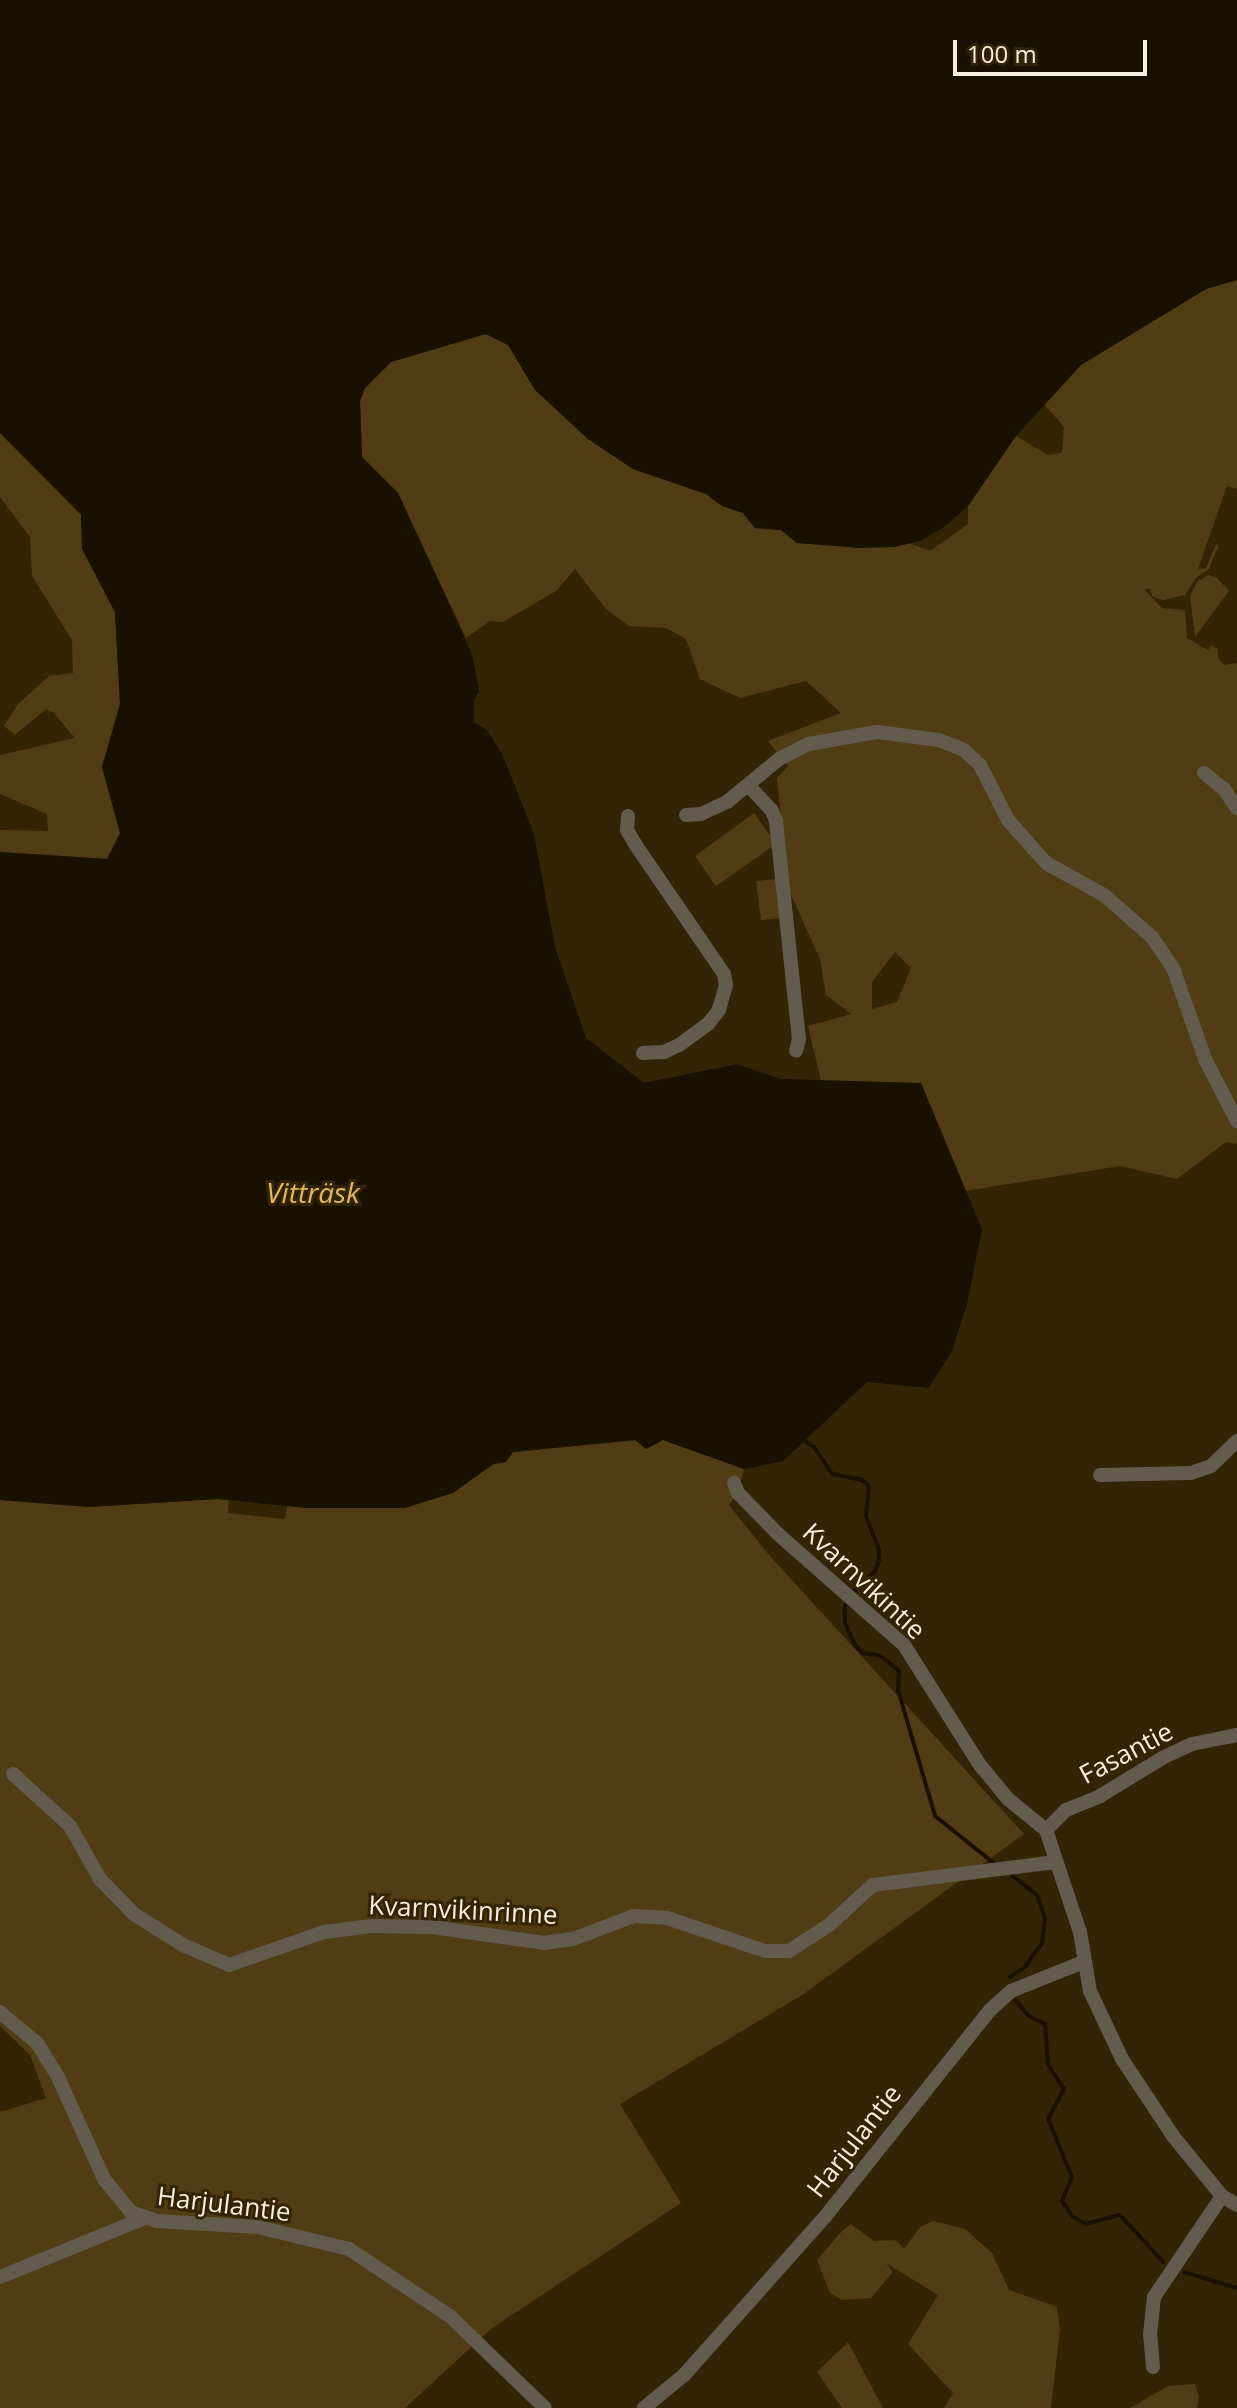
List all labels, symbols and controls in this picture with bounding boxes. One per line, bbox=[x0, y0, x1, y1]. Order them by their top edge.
scale bar bbox=[957, 24, 1151, 74]
text: 100 m bbox=[967, 37, 1037, 70]
water label: Vitträsk bbox=[266, 1175, 360, 1209]
street label: Kvarnvikintie bbox=[796, 1516, 932, 1646]
street label: Fasantie bbox=[1074, 1715, 1178, 1791]
street label: Kvarnvikinrinne bbox=[368, 1889, 558, 1931]
street label: Harjulantie bbox=[800, 2079, 908, 2203]
street label: Harjulantie bbox=[156, 2180, 292, 2228]

